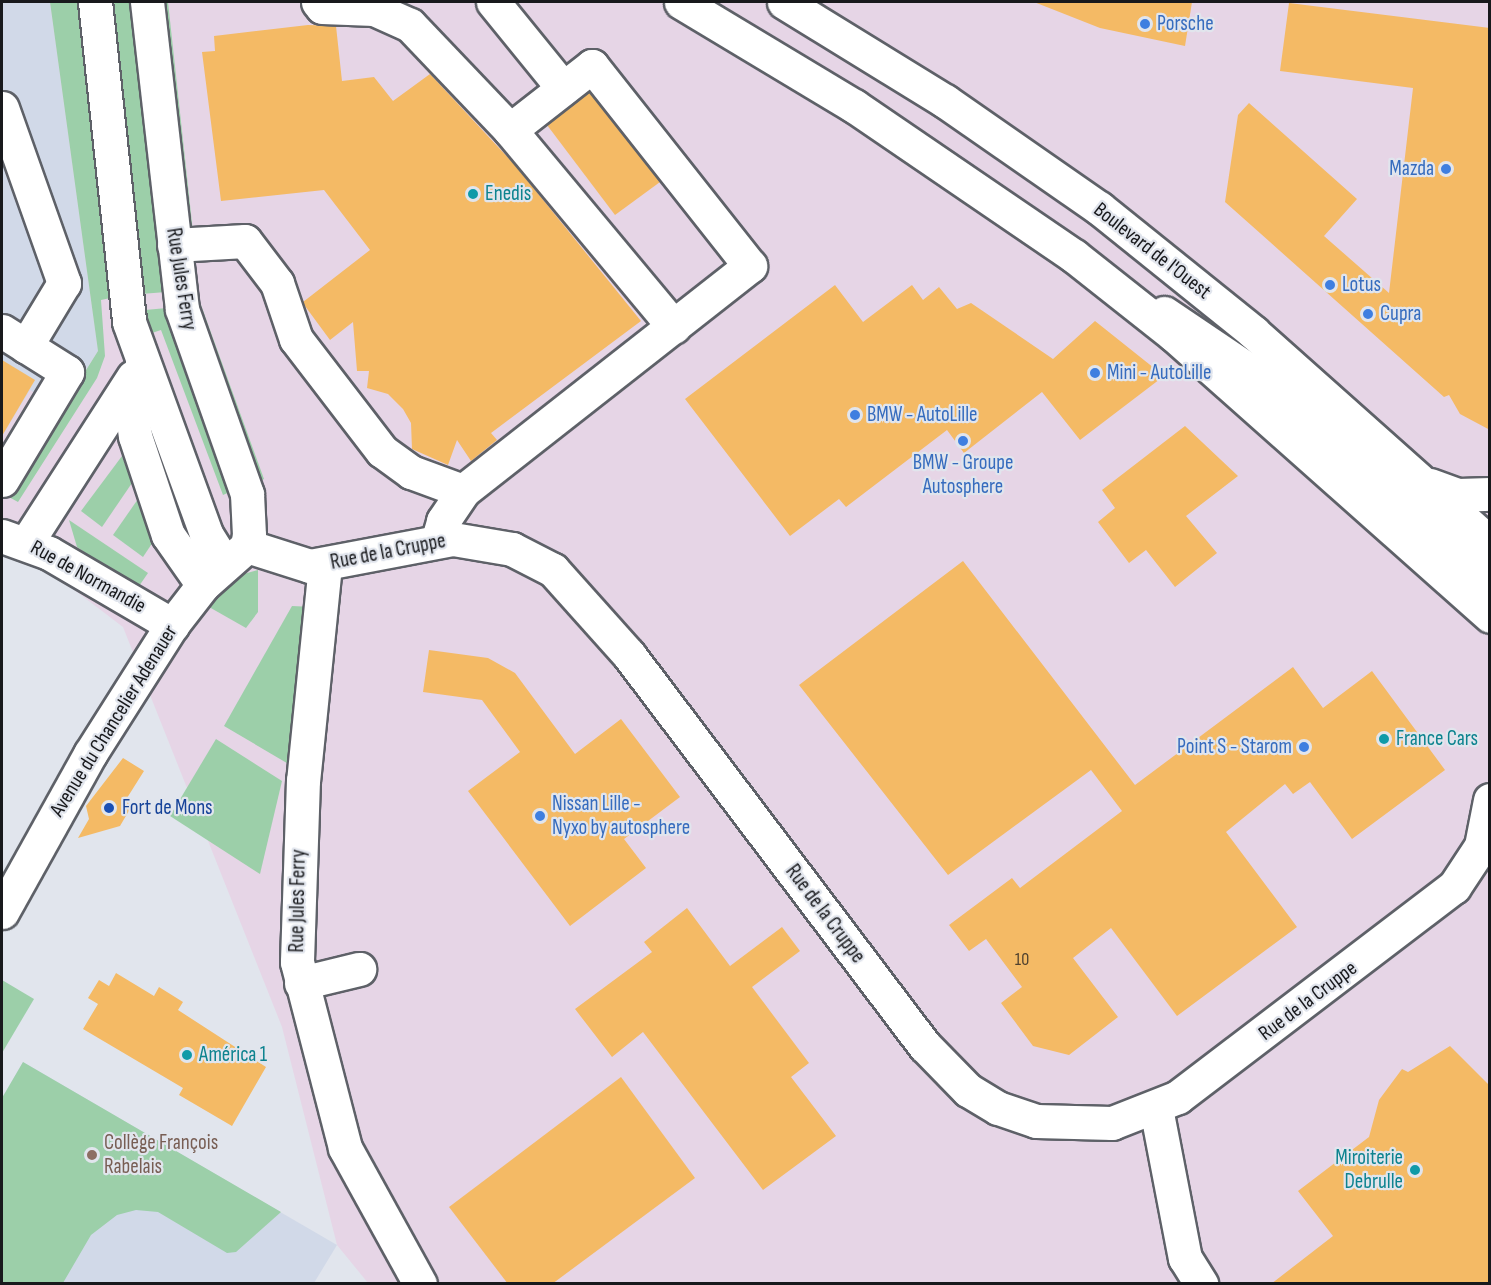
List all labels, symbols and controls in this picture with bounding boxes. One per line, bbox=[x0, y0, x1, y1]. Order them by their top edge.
place label: Porsche bbox=[1157, 11, 1214, 37]
marker: Porsche bbox=[1138, 17, 1152, 31]
place label: Mazda bbox=[1389, 156, 1434, 182]
marker: Mazda bbox=[1439, 162, 1453, 176]
place label: Enedis bbox=[485, 181, 531, 207]
marker: Enedis bbox=[466, 187, 480, 201]
street label: Boulevard de l'Ouest bbox=[1088, 197, 1216, 305]
street label: Rue Jules Ferry bbox=[160, 226, 202, 332]
place label: Lotus bbox=[1342, 272, 1381, 298]
marker: Lotus bbox=[1323, 278, 1337, 292]
place label: Cupra bbox=[1380, 301, 1421, 327]
marker: Cupra bbox=[1361, 307, 1375, 321]
place label: Mini - AutoLille bbox=[1107, 360, 1211, 386]
marker: Mini - AutoLille bbox=[1088, 366, 1102, 380]
place label: BMW - AutoLille bbox=[867, 402, 978, 428]
marker: BMW - AutoLille bbox=[848, 408, 862, 422]
marker: BMW - Groupe Autosphere bbox=[956, 434, 970, 448]
place label: BMW - Groupe Autosphere bbox=[913, 450, 1013, 500]
street label: Rue de la Cruppe bbox=[328, 528, 448, 576]
street label: Rue de Normandie bbox=[26, 535, 150, 619]
street label: Avenue du Chancelier Adenauer bbox=[45, 621, 183, 821]
place label: France Cars bbox=[1396, 726, 1478, 752]
marker: France Cars bbox=[1377, 732, 1391, 746]
place label: Point S - Starom bbox=[1177, 734, 1292, 760]
marker: Point S - Starom bbox=[1297, 740, 1311, 754]
place label: Nissan Lille - Nyxo by autosphere bbox=[552, 791, 690, 841]
place label: Fort de Mons bbox=[122, 795, 213, 821]
marker: Fort de Mons bbox=[100, 799, 118, 817]
marker: Nissan Lille - Nyxo by autosphere bbox=[533, 809, 547, 823]
street label: Rue Jules Ferry bbox=[285, 849, 311, 953]
street label: Rue de la Cruppe bbox=[780, 860, 870, 968]
house number: 10 bbox=[1015, 949, 1029, 971]
street label: Rue de la Cruppe bbox=[1254, 956, 1362, 1046]
place label: América 1 bbox=[199, 1042, 267, 1068]
marker: América 1 bbox=[180, 1048, 194, 1062]
place label: Collège François Rabelais bbox=[104, 1130, 218, 1180]
place label: Miroiterie Debrulle bbox=[1335, 1145, 1403, 1195]
marker: Collège François Rabelais bbox=[85, 1148, 99, 1162]
marker: Miroiterie Debrulle bbox=[1408, 1163, 1422, 1177]

